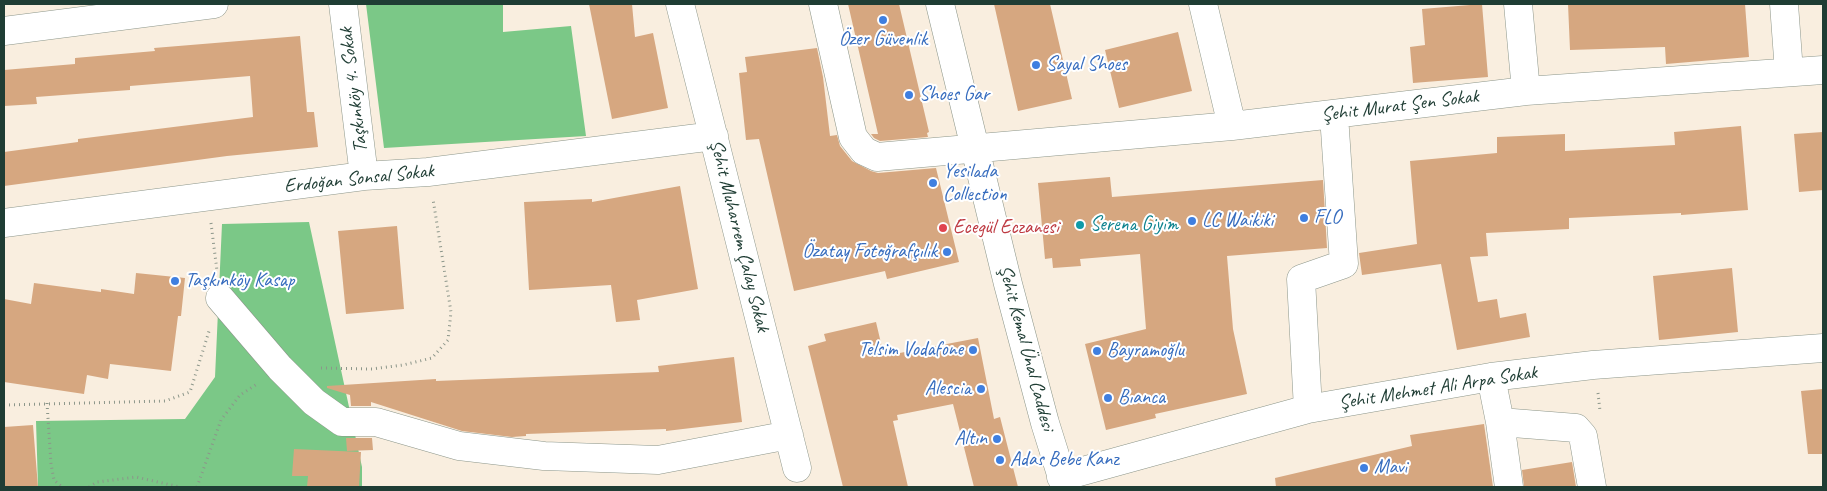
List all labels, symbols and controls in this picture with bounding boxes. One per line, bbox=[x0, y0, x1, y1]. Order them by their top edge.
marker: Özer Güvenlik bbox=[877, 14, 889, 26]
street label: Taşkınköy 4. Sokak bbox=[334, 26, 374, 154]
place label: Özer Güvenlik bbox=[839, 28, 927, 52]
place label: Sayal Shoes bbox=[1046, 53, 1127, 77]
marker: Sayal Shoes bbox=[1030, 59, 1042, 71]
place label: Shoes Gar bbox=[919, 83, 989, 107]
street label: Şehit Murat Şen Sokak bbox=[1320, 84, 1480, 128]
marker: Shoes Gar bbox=[903, 89, 915, 101]
street label: Şehit Muharrem Çalay Sokak bbox=[704, 137, 774, 335]
street label: Erdoğan Sonsal Sokak bbox=[283, 159, 435, 199]
place label: Yesilada Collection bbox=[943, 160, 1007, 207]
marker: Yesilada Collection bbox=[927, 177, 939, 189]
place label: FLO bbox=[1314, 206, 1341, 230]
place label: LC Waikiki bbox=[1202, 209, 1273, 233]
marker: FLO bbox=[1298, 212, 1310, 224]
place label: Serena Giyim bbox=[1090, 213, 1178, 237]
marker: LC Waikiki bbox=[1186, 215, 1198, 227]
place label: Ecegül Eczanesi bbox=[953, 216, 1059, 240]
marker: Serena Giyim bbox=[1074, 219, 1086, 231]
marker: Ecegül Eczanesi bbox=[937, 222, 949, 234]
place label: Özatay Fotoğrafçılık bbox=[802, 240, 937, 264]
marker: Özatay Fotoğrafçılık bbox=[941, 246, 953, 258]
street label: Şehit Kemal Ünal Caddesi bbox=[992, 263, 1060, 433]
place label: Taşkınköy Kasap bbox=[185, 269, 294, 293]
marker: Taşkınköy Kasap bbox=[169, 275, 181, 287]
place label: Telsim Vodafone bbox=[858, 338, 963, 362]
place label: Bayramoğlu bbox=[1107, 339, 1184, 363]
marker: Telsim Vodafone bbox=[967, 344, 979, 356]
marker: Bayramoğlu bbox=[1091, 345, 1103, 357]
street label: Şehit Mehmet Ali Arpa Sokak bbox=[1337, 360, 1539, 416]
place label: Alescia bbox=[925, 377, 971, 401]
marker: Alescia bbox=[975, 383, 987, 395]
place label: Bıanca bbox=[1118, 386, 1165, 410]
marker: Bıanca bbox=[1102, 392, 1114, 404]
place label: Altın bbox=[954, 427, 987, 451]
marker: Altın bbox=[991, 433, 1003, 445]
place label: Adas Bebe Kanz bbox=[1010, 448, 1118, 472]
marker: Adas Bebe Kanz bbox=[994, 454, 1006, 466]
place label: Mavi bbox=[1374, 456, 1407, 480]
marker: Mavi bbox=[1358, 462, 1370, 474]

